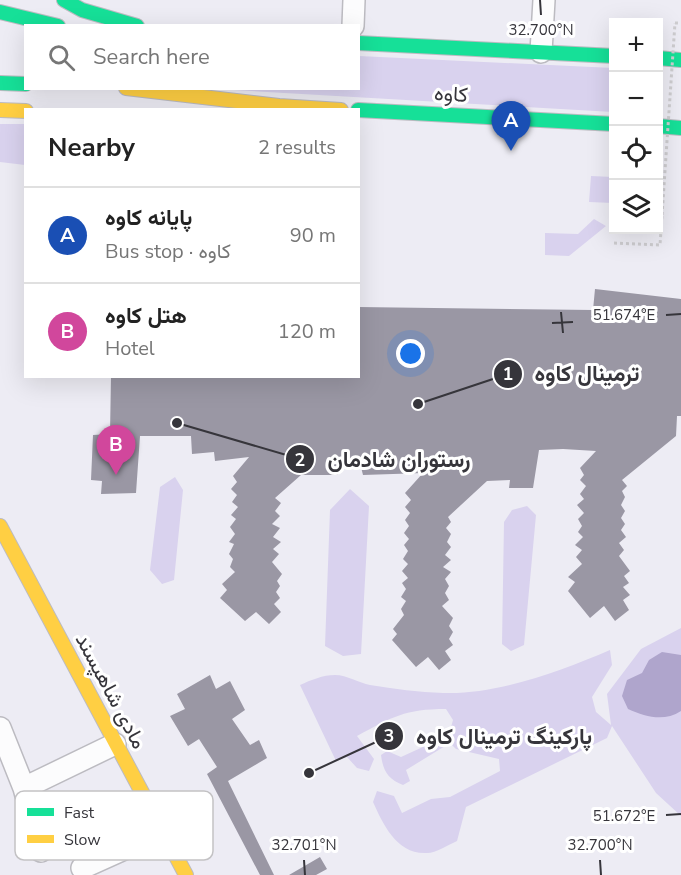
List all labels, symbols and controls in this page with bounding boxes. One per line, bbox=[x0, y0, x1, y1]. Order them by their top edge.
map controls bbox=[609, 18, 663, 234]
button: + bbox=[609, 18, 663, 72]
text: 32.700°N bbox=[508, 20, 574, 40]
search box bbox=[24, 24, 360, 90]
icon: search bbox=[45, 41, 78, 74]
text: Search here bbox=[93, 42, 210, 72]
button: − bbox=[609, 72, 663, 126]
street label: کاوه bbox=[433, 79, 469, 109]
pin: A bbox=[492, 102, 530, 151]
button: locate bbox=[609, 126, 663, 180]
text: Nearby bbox=[48, 130, 135, 165]
text: 2 results bbox=[258, 134, 336, 161]
button: layers bbox=[609, 180, 663, 234]
text: پایانه کاوه bbox=[105, 203, 192, 233]
text: A bbox=[60, 222, 75, 249]
text: 90 m bbox=[290, 222, 336, 249]
text: Bus stop · کاوه bbox=[105, 238, 231, 265]
text: هتل کاوه bbox=[105, 301, 187, 331]
text: 51.674°E bbox=[593, 305, 655, 325]
text: B bbox=[61, 318, 74, 345]
text: 120 m bbox=[278, 318, 336, 345]
text: Hotel bbox=[105, 335, 155, 362]
your location bbox=[396, 339, 425, 368]
callout: ترمینال کاوه bbox=[493, 354, 652, 394]
text: ترمینال کاوه bbox=[535, 359, 639, 389]
text: 1 bbox=[503, 362, 513, 386]
pin: B bbox=[96, 426, 136, 475]
callout: رستوران شادمان bbox=[285, 439, 482, 479]
text: رستوران شادمان bbox=[328, 445, 470, 475]
text: 2 bbox=[295, 448, 305, 472]
street label: مادی شاهپسند bbox=[69, 628, 153, 754]
callout: پارکینگ ترمینال کاوه bbox=[374, 716, 604, 756]
text: پارکینگ ترمینال کاوه bbox=[416, 722, 592, 752]
text: 3 bbox=[384, 724, 394, 748]
legend bbox=[15, 791, 213, 860]
text: Fast bbox=[64, 802, 95, 824]
text: 51.672°E bbox=[593, 806, 655, 826]
text: Slow bbox=[64, 829, 101, 851]
text: 32.701°N bbox=[271, 835, 337, 855]
text: 32.700°N bbox=[567, 835, 633, 855]

